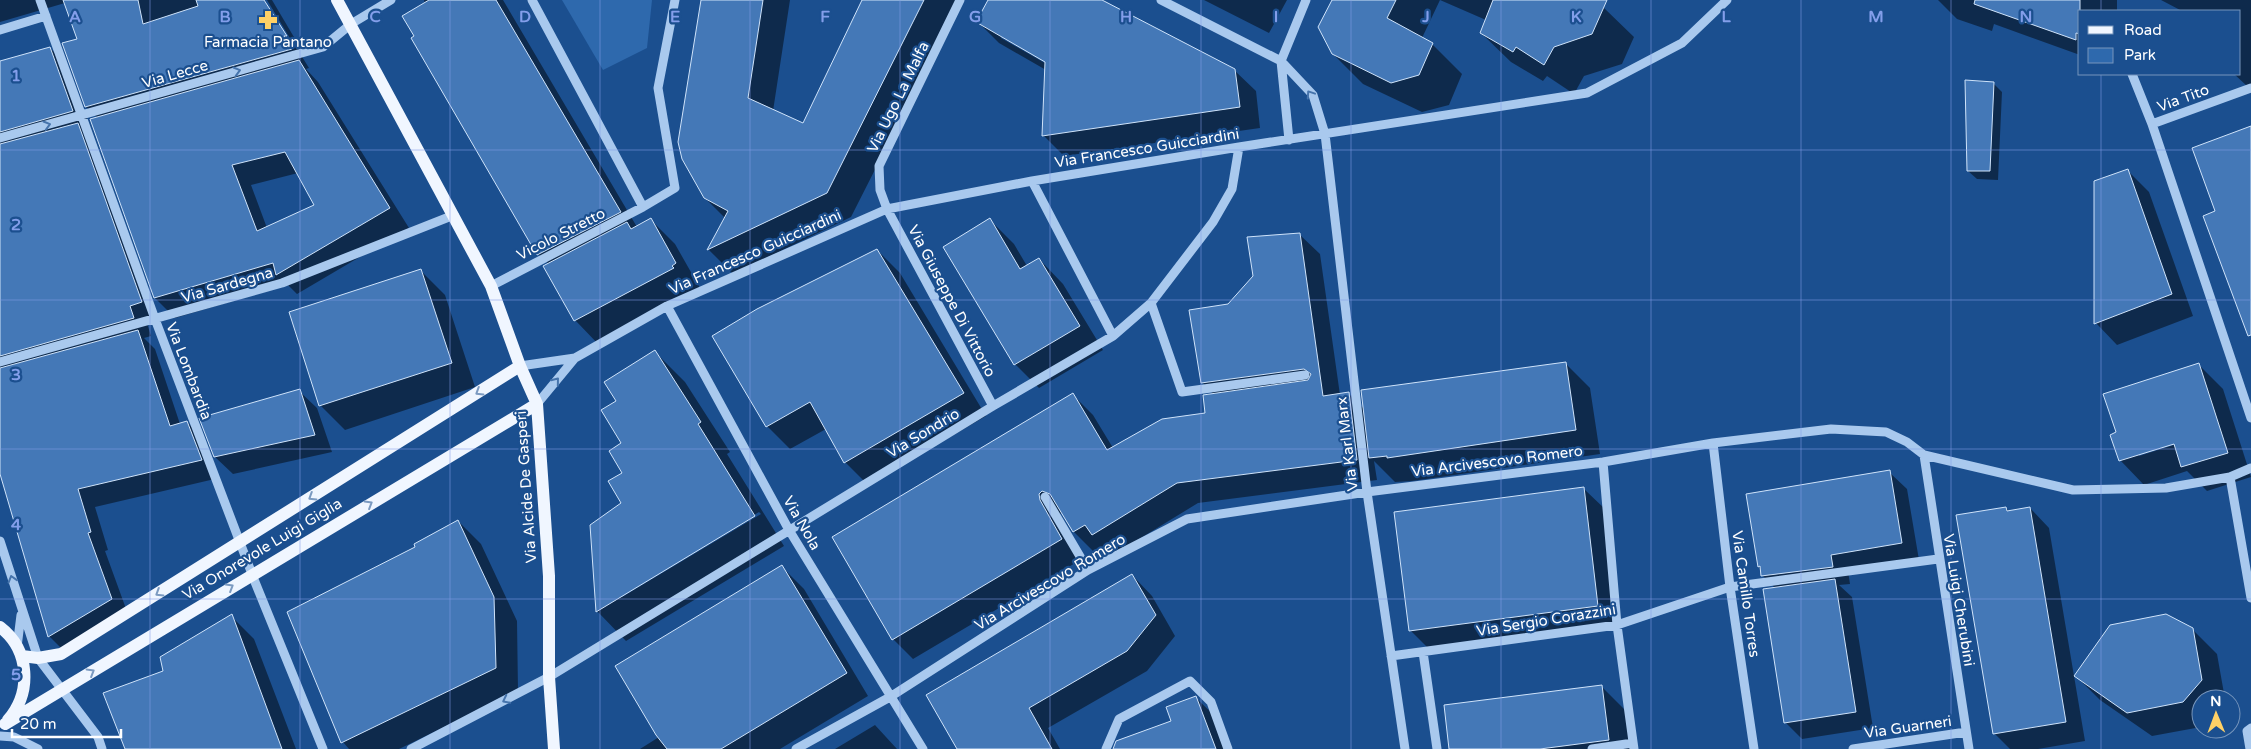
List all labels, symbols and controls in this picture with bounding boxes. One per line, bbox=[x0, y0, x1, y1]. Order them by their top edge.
text: A bbox=[69, 7, 81, 27]
text: B bbox=[219, 7, 231, 27]
text: C bbox=[369, 7, 381, 27]
text: D bbox=[519, 7, 531, 27]
text: E bbox=[670, 7, 680, 27]
text: F bbox=[820, 7, 830, 27]
text: G bbox=[969, 7, 981, 27]
text: H bbox=[1120, 7, 1132, 27]
text: I bbox=[1274, 7, 1278, 27]
text: J bbox=[1421, 7, 1430, 27]
text: K bbox=[1571, 7, 1582, 27]
text: L bbox=[1721, 7, 1731, 27]
text: M bbox=[1868, 7, 1884, 27]
text: N bbox=[2020, 7, 2032, 27]
pharmacy icon: Farmacia Pantano bbox=[257, 9, 279, 31]
legend bbox=[2078, 10, 2241, 75]
text: Road bbox=[2124, 21, 2162, 39]
place label: Farmacia Pantano bbox=[204, 33, 332, 51]
street label: Via Ugo La Malfa bbox=[863, 38, 933, 156]
text: Park bbox=[2124, 46, 2156, 64]
street label: Via Lecce bbox=[140, 56, 210, 92]
text: 1 bbox=[11, 66, 21, 86]
one-way arrow bbox=[232, 67, 241, 77]
street label: Via Tito bbox=[2155, 80, 2211, 116]
one-way arrow bbox=[1307, 90, 1316, 100]
one-way arrow bbox=[42, 121, 50, 131]
street label: Via Francesco Guicciardini bbox=[1053, 124, 1241, 172]
street label: Vicolo Stretto bbox=[514, 204, 608, 264]
street label: Via Francesco Guicciardini bbox=[666, 206, 844, 298]
text: 2 bbox=[11, 215, 21, 235]
street label: Via Giuseppe Di Vittorio bbox=[904, 222, 1000, 380]
street label: Via Sardegna bbox=[179, 263, 275, 307]
street label: Via Lombardia bbox=[162, 320, 216, 422]
text: 3 bbox=[11, 365, 21, 385]
one-way arrow bbox=[551, 378, 559, 387]
one-way arrow bbox=[475, 386, 485, 395]
street label: Via Karl Marx bbox=[1332, 396, 1362, 492]
street label: Via Sondrio bbox=[883, 404, 963, 462]
street label: Via Alcide De Gasperi bbox=[512, 410, 540, 564]
street label: Via Arcivescovo Romero bbox=[1410, 442, 1584, 480]
one-way arrow bbox=[308, 491, 317, 501]
street label: Via Nola bbox=[779, 493, 825, 553]
street label: Via Onorevole Luigi Giglia bbox=[179, 494, 345, 604]
one-way arrow bbox=[364, 500, 373, 510]
text: 4 bbox=[11, 515, 21, 535]
street label: Via Arcivescovo Romero bbox=[971, 530, 1129, 634]
street label: Via Camillo Torres bbox=[1728, 530, 1764, 658]
street label: Via Luigi Cherubini bbox=[1940, 532, 1978, 668]
one-way arrow bbox=[7, 575, 17, 583]
one-way arrow bbox=[224, 584, 233, 594]
one-way arrow bbox=[156, 586, 165, 596]
street label: Via Sergio Corazzini bbox=[1475, 600, 1617, 640]
text: 5 bbox=[11, 665, 21, 685]
one-way arrow bbox=[86, 668, 95, 678]
north arrow bbox=[2191, 689, 2241, 739]
text: N bbox=[2210, 693, 2222, 710]
one-way arrow bbox=[502, 694, 511, 704]
scale bar bbox=[12, 706, 121, 738]
street label: Via Guarneri bbox=[1863, 712, 1953, 742]
text: 20 m bbox=[20, 715, 57, 733]

